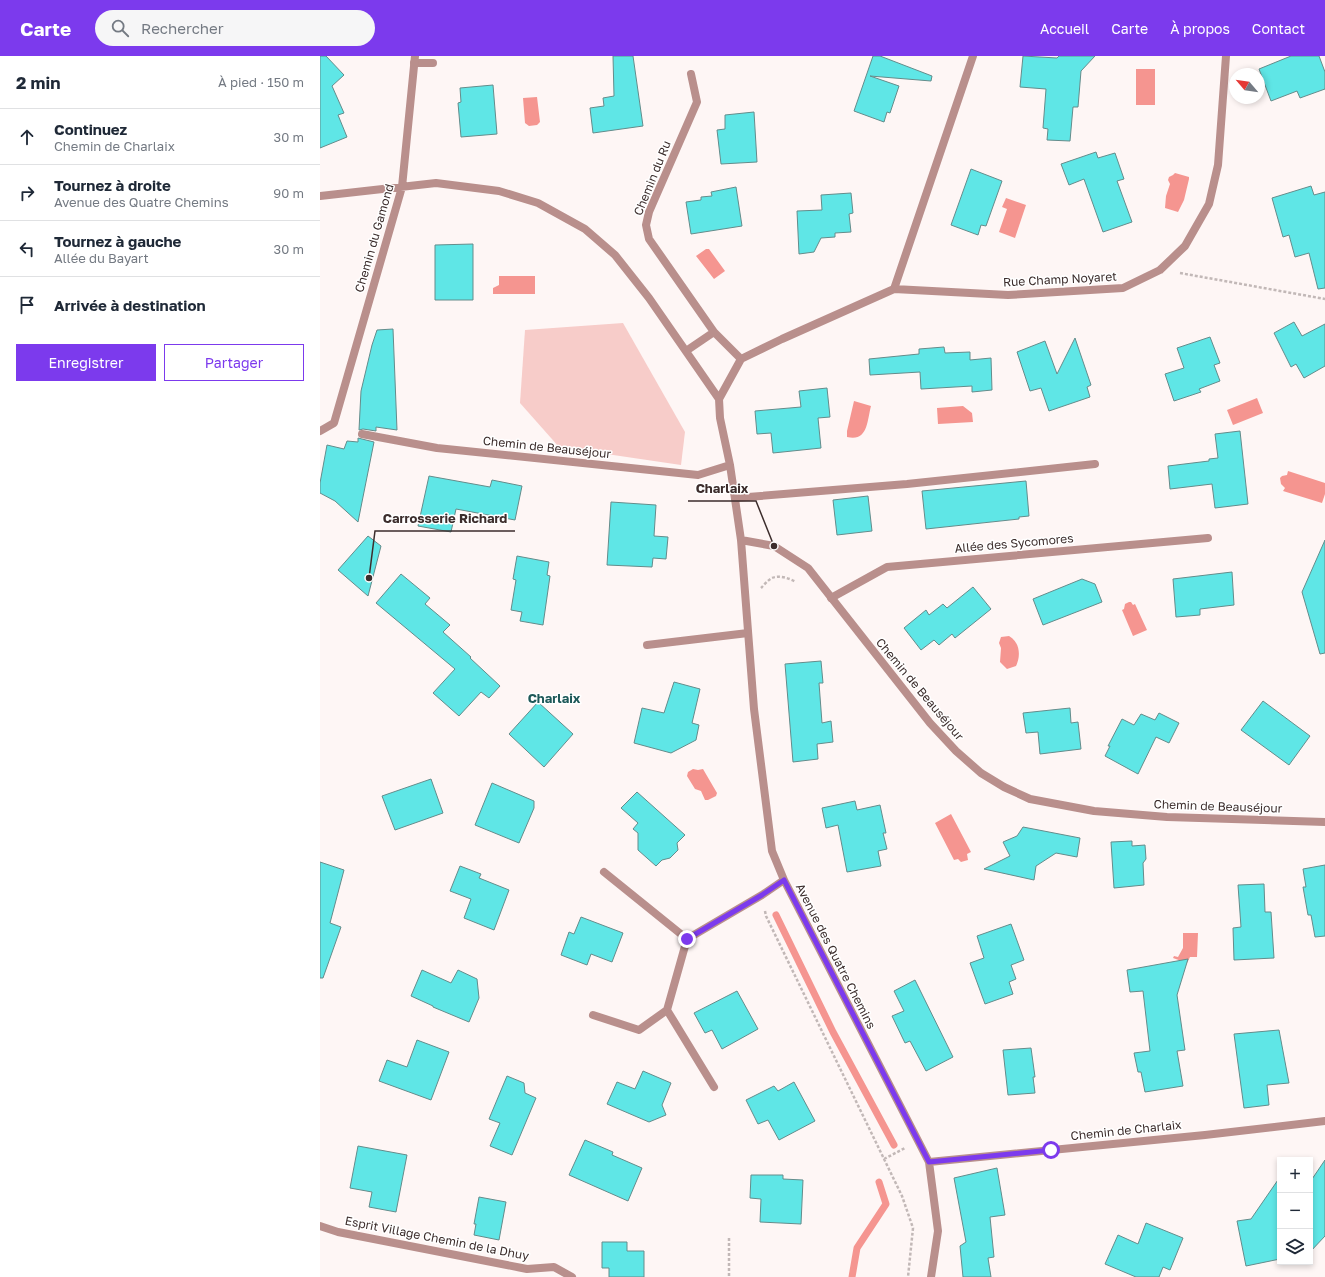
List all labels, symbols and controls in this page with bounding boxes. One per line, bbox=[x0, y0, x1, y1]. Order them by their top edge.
search box bbox=[95, 10, 375, 46]
text: Carte bbox=[20, 17, 71, 40]
icon: search bbox=[109, 17, 131, 39]
text: Rechercher bbox=[141, 19, 224, 37]
text: Accueil bbox=[1040, 20, 1089, 37]
text: Carte bbox=[1111, 20, 1148, 37]
text: À propos bbox=[1170, 20, 1230, 37]
text: Contact bbox=[1252, 20, 1305, 37]
north arrow bbox=[1229, 68, 1265, 104]
text: 2 min bbox=[16, 72, 60, 93]
text: À pied · 150 m bbox=[218, 74, 304, 90]
text: Continuez bbox=[54, 120, 127, 138]
icon: ahead bbox=[16, 126, 38, 148]
text: 30 m bbox=[274, 129, 304, 145]
text: Chemin de Charlaix bbox=[54, 138, 175, 154]
street label: Chemin du Ru bbox=[630, 138, 674, 218]
text: Tournez à droite bbox=[54, 176, 171, 194]
icon: right bbox=[16, 182, 38, 204]
street label: Chemin du Gamond bbox=[351, 182, 397, 294]
text: 90 m bbox=[273, 185, 304, 201]
text: Avenue des Quatre Chemins bbox=[54, 194, 229, 210]
text: Tournez à gauche bbox=[54, 232, 181, 250]
icon: left bbox=[16, 238, 38, 260]
text: 30 m bbox=[274, 241, 304, 257]
text: Allée du Bayart bbox=[54, 250, 149, 266]
street label: Rue Champ Noyaret bbox=[1003, 269, 1118, 289]
icon: arrive bbox=[16, 294, 38, 316]
text: Arrivée à destination bbox=[54, 296, 206, 314]
button: Enregistrer bbox=[16, 344, 156, 381]
button: Partager bbox=[164, 344, 304, 381]
street label: Chemin de Beauséjour bbox=[482, 433, 612, 461]
callout: Charlaix bbox=[688, 476, 756, 501]
text: Charlaix bbox=[696, 480, 749, 496]
callout: Carrosserie Richard bbox=[375, 506, 515, 531]
text: Carrosserie Richard bbox=[383, 510, 507, 526]
street label: Allée des Sycomores bbox=[954, 530, 1074, 556]
street label: Chemin de Beauséjour bbox=[873, 635, 967, 743]
district label: Charlaix bbox=[528, 690, 581, 706]
street label: Chemin de Beauséjour bbox=[1153, 796, 1283, 816]
street label: Avenue des Quatre Chemins bbox=[793, 881, 879, 1031]
route end bbox=[678, 930, 696, 948]
street label: Chemin de Charlaix bbox=[1070, 1117, 1183, 1143]
route start bbox=[1042, 1141, 1060, 1159]
map controls bbox=[1277, 1157, 1313, 1265]
button: + bbox=[1277, 1157, 1313, 1193]
button: − bbox=[1277, 1193, 1313, 1229]
street label: Esprit Village Chemin de la Dhuy bbox=[344, 1213, 531, 1263]
button: layers bbox=[1277, 1229, 1313, 1265]

